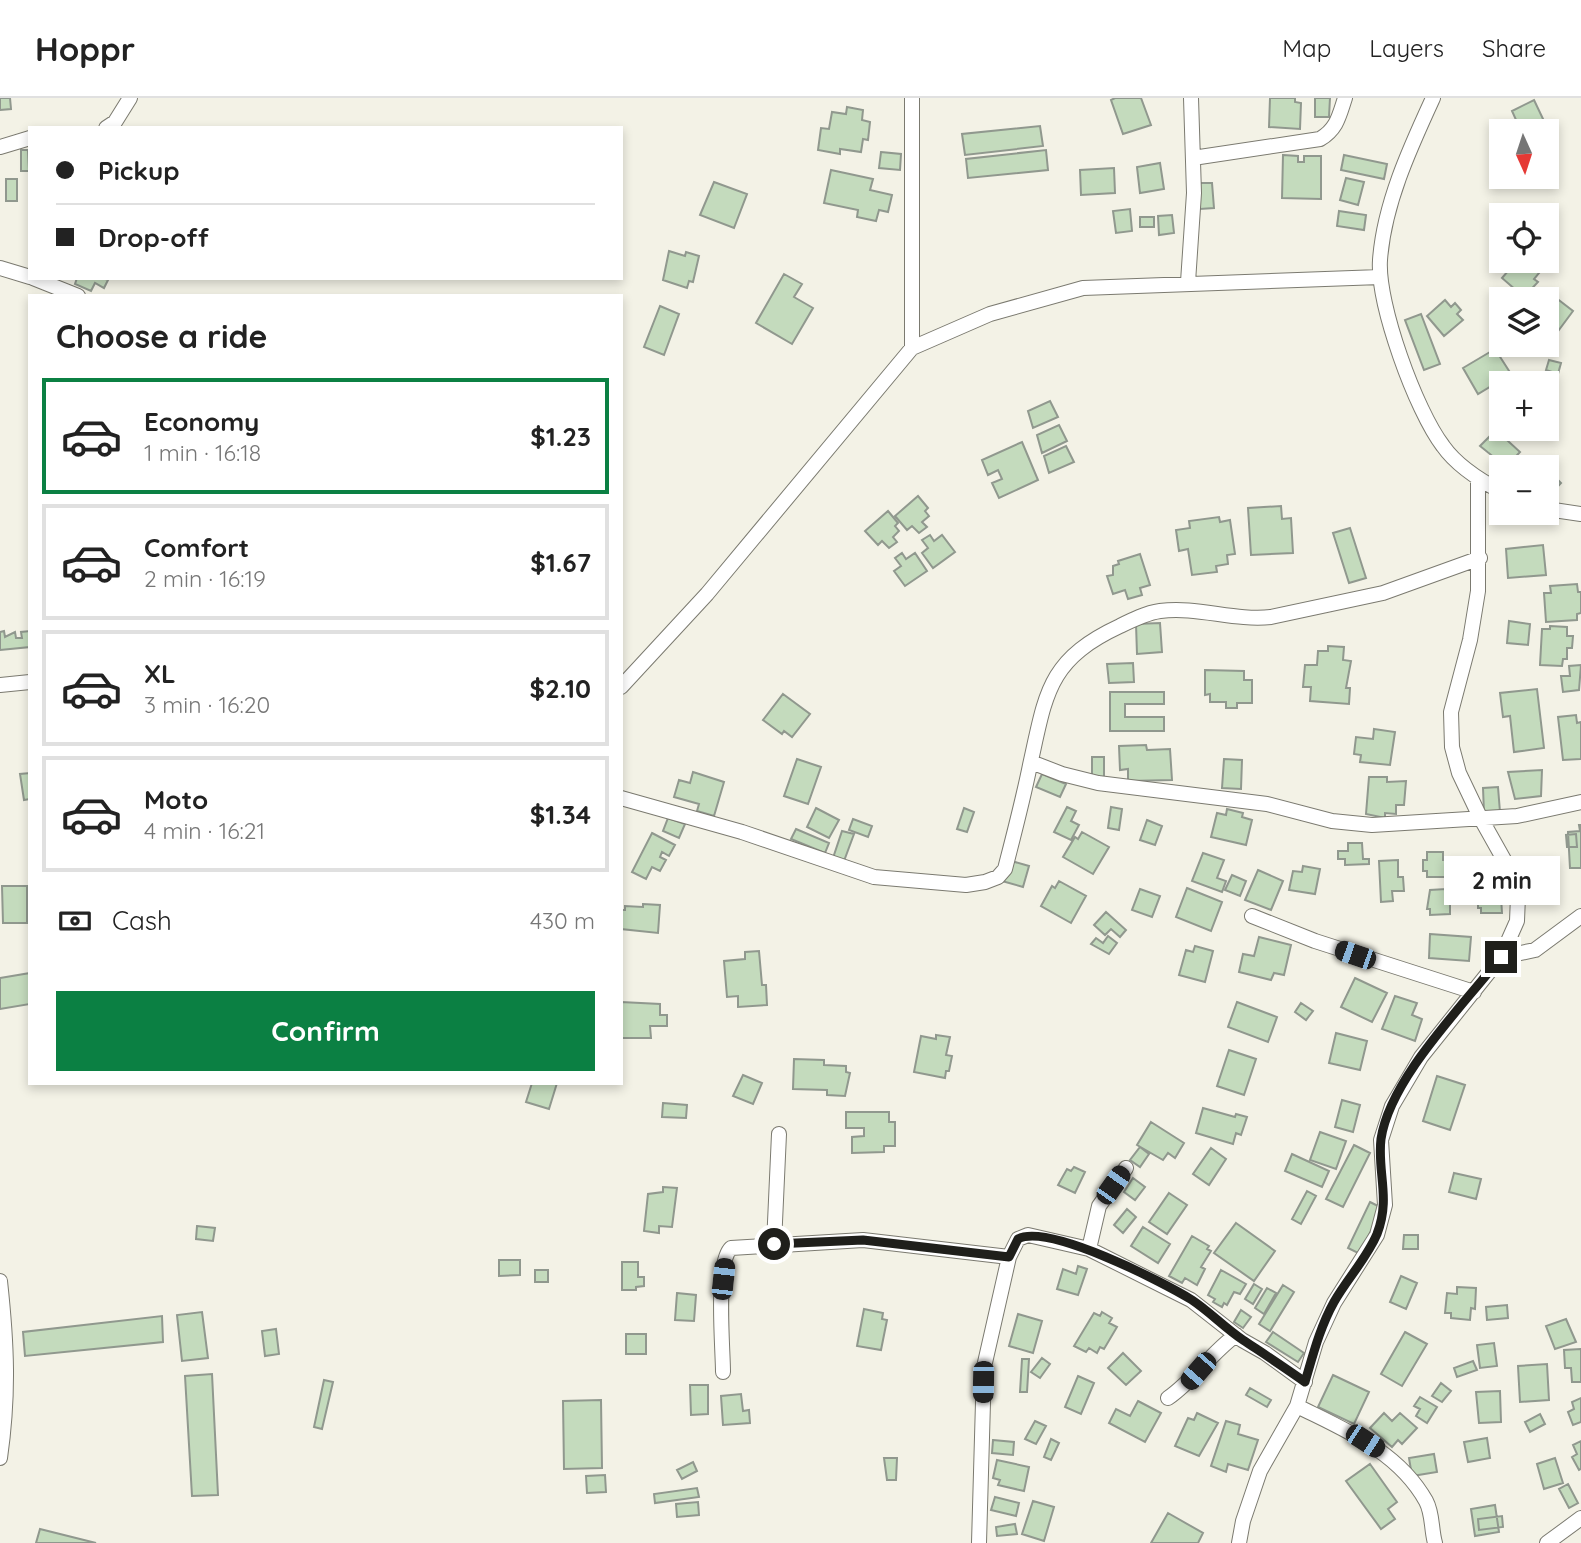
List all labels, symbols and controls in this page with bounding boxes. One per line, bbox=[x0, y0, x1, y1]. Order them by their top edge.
text: Hoppr bbox=[35, 28, 135, 69]
text: Map bbox=[1282, 33, 1331, 63]
text: Layers bbox=[1369, 33, 1444, 63]
text: Share bbox=[1482, 33, 1546, 63]
north arrow bbox=[1489, 119, 1559, 189]
map controls bbox=[1489, 119, 1559, 525]
text: Pickup bbox=[98, 154, 180, 187]
button: locate bbox=[1489, 203, 1559, 273]
text: Drop-off bbox=[98, 221, 209, 254]
button: layers bbox=[1489, 287, 1559, 357]
text: Choose a ride bbox=[56, 316, 268, 356]
button: + bbox=[1489, 371, 1559, 441]
icon: car bbox=[60, 405, 123, 468]
text: Economy bbox=[144, 405, 259, 438]
text: $1.23 bbox=[530, 420, 591, 453]
text: 1 min · 16:18 bbox=[144, 438, 261, 467]
button: − bbox=[1489, 455, 1559, 525]
icon: car bbox=[60, 531, 123, 594]
text: Comfort bbox=[144, 531, 249, 564]
text: $1.67 bbox=[530, 546, 591, 579]
text: 2 min · 16:19 bbox=[144, 564, 266, 593]
icon: car bbox=[60, 657, 123, 720]
text: XL bbox=[144, 657, 176, 690]
text: $2.10 bbox=[529, 672, 591, 705]
text: 3 min · 16:20 bbox=[144, 690, 270, 719]
icon: car bbox=[60, 783, 123, 846]
text: Moto bbox=[144, 783, 208, 816]
text: $1.34 bbox=[530, 798, 591, 831]
text: 4 min · 16:21 bbox=[144, 816, 265, 845]
callout: 2 min bbox=[1443, 856, 1559, 904]
text: 2 min bbox=[1472, 866, 1532, 895]
icon: cash bbox=[56, 902, 94, 940]
text: Cash bbox=[112, 904, 172, 937]
text: 430 m bbox=[530, 906, 595, 935]
car bbox=[1332, 938, 1379, 972]
route end bbox=[1485, 941, 1517, 973]
button: Confirm bbox=[56, 991, 595, 1071]
car bbox=[1093, 1162, 1134, 1208]
route start bbox=[758, 1228, 790, 1260]
car bbox=[711, 1257, 736, 1301]
car bbox=[1177, 1348, 1220, 1394]
car bbox=[973, 1361, 994, 1403]
car bbox=[1342, 1421, 1389, 1461]

